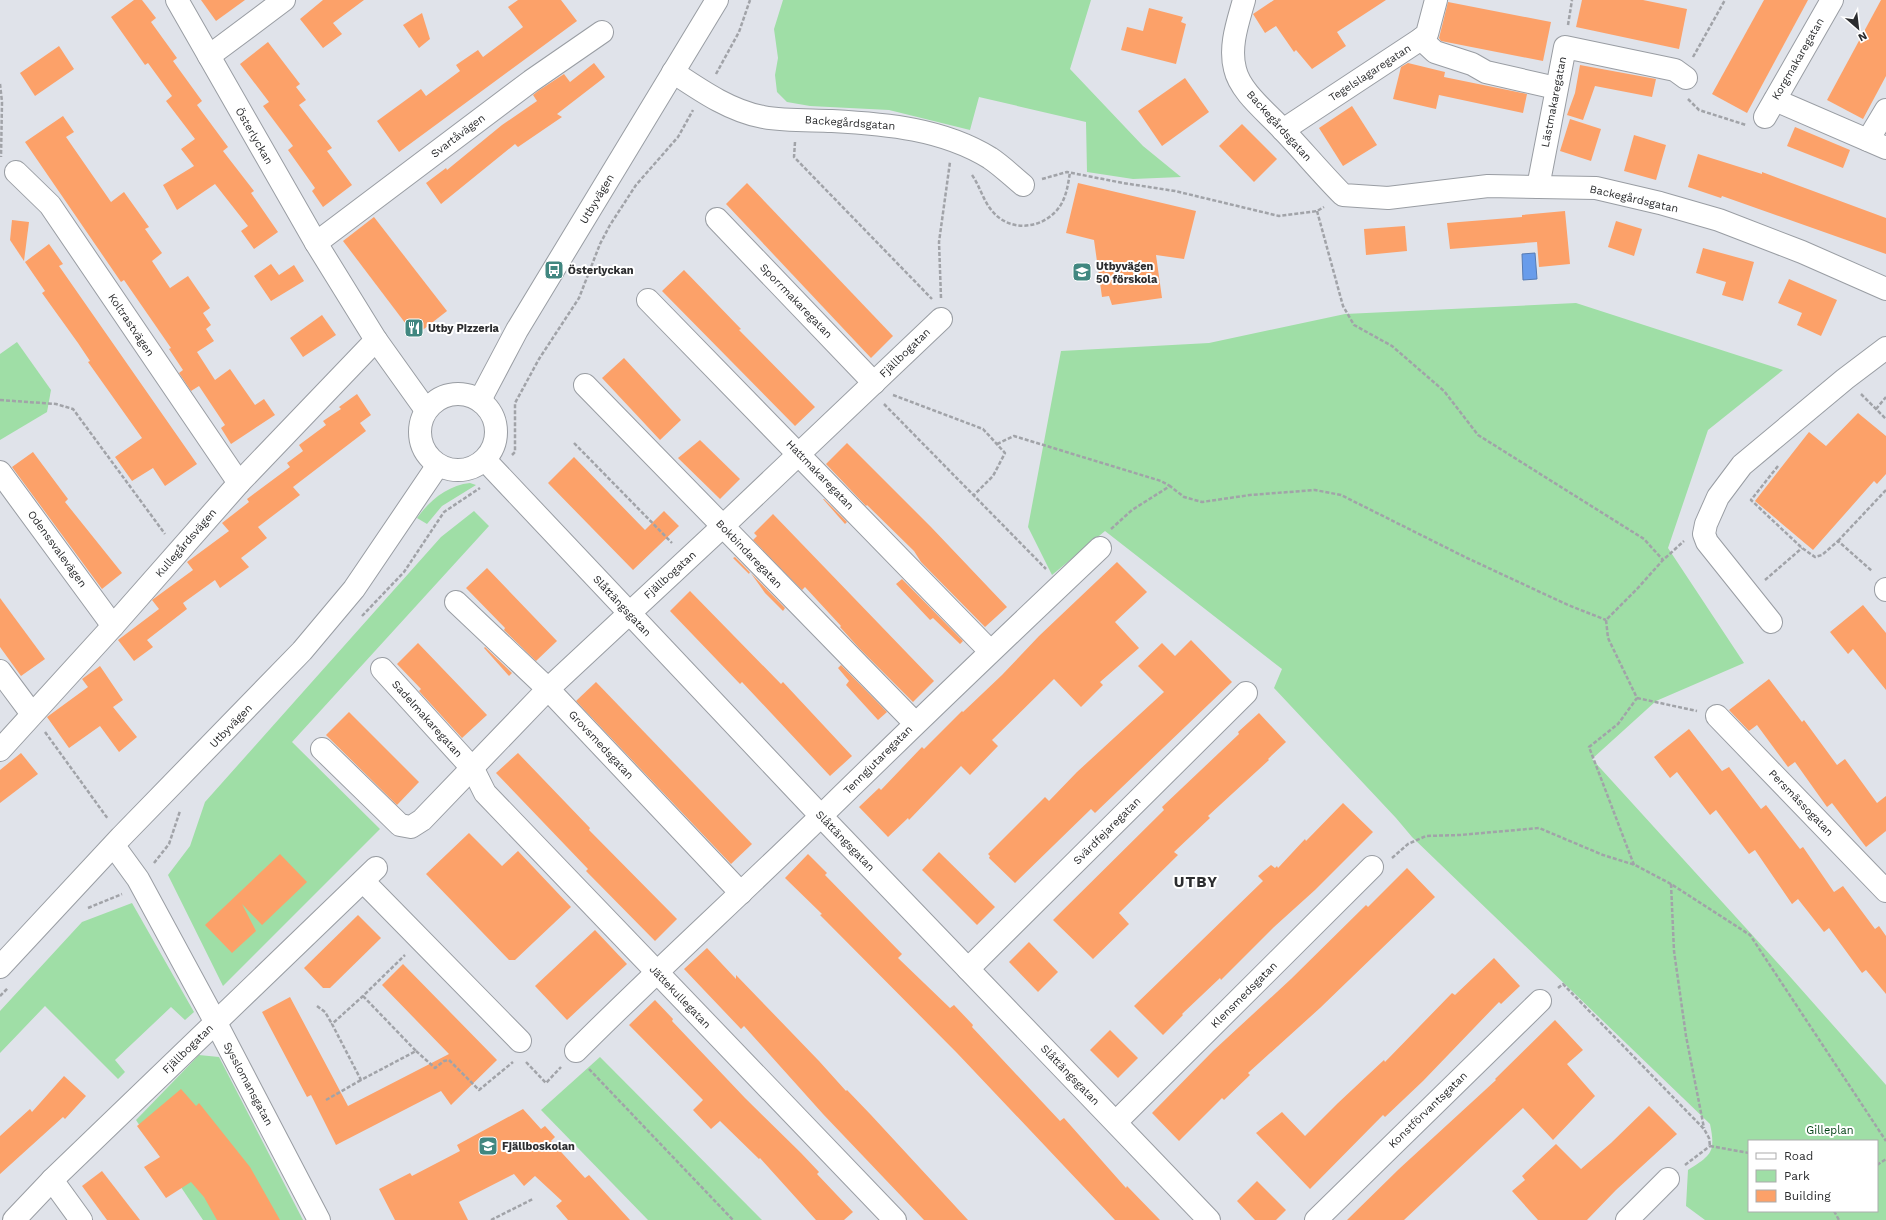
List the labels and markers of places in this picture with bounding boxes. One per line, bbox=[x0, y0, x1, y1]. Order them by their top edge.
bus stop icon: Österlyckan bbox=[543, 259, 565, 281]
place label: Utbyvägen 50 förskola bbox=[1096, 260, 1158, 286]
school or university icon: Utbyvägen 50 förskola bbox=[1071, 261, 1093, 283]
place label: Österlyckan bbox=[568, 264, 634, 277]
restaurant icon: Utby Pizzeria bbox=[403, 317, 425, 339]
place label: Utby Pizzeria bbox=[428, 322, 500, 335]
school or university icon: Fjällboskolan bbox=[477, 1135, 499, 1157]
place label: Fjällboskolan bbox=[502, 1140, 575, 1153]

